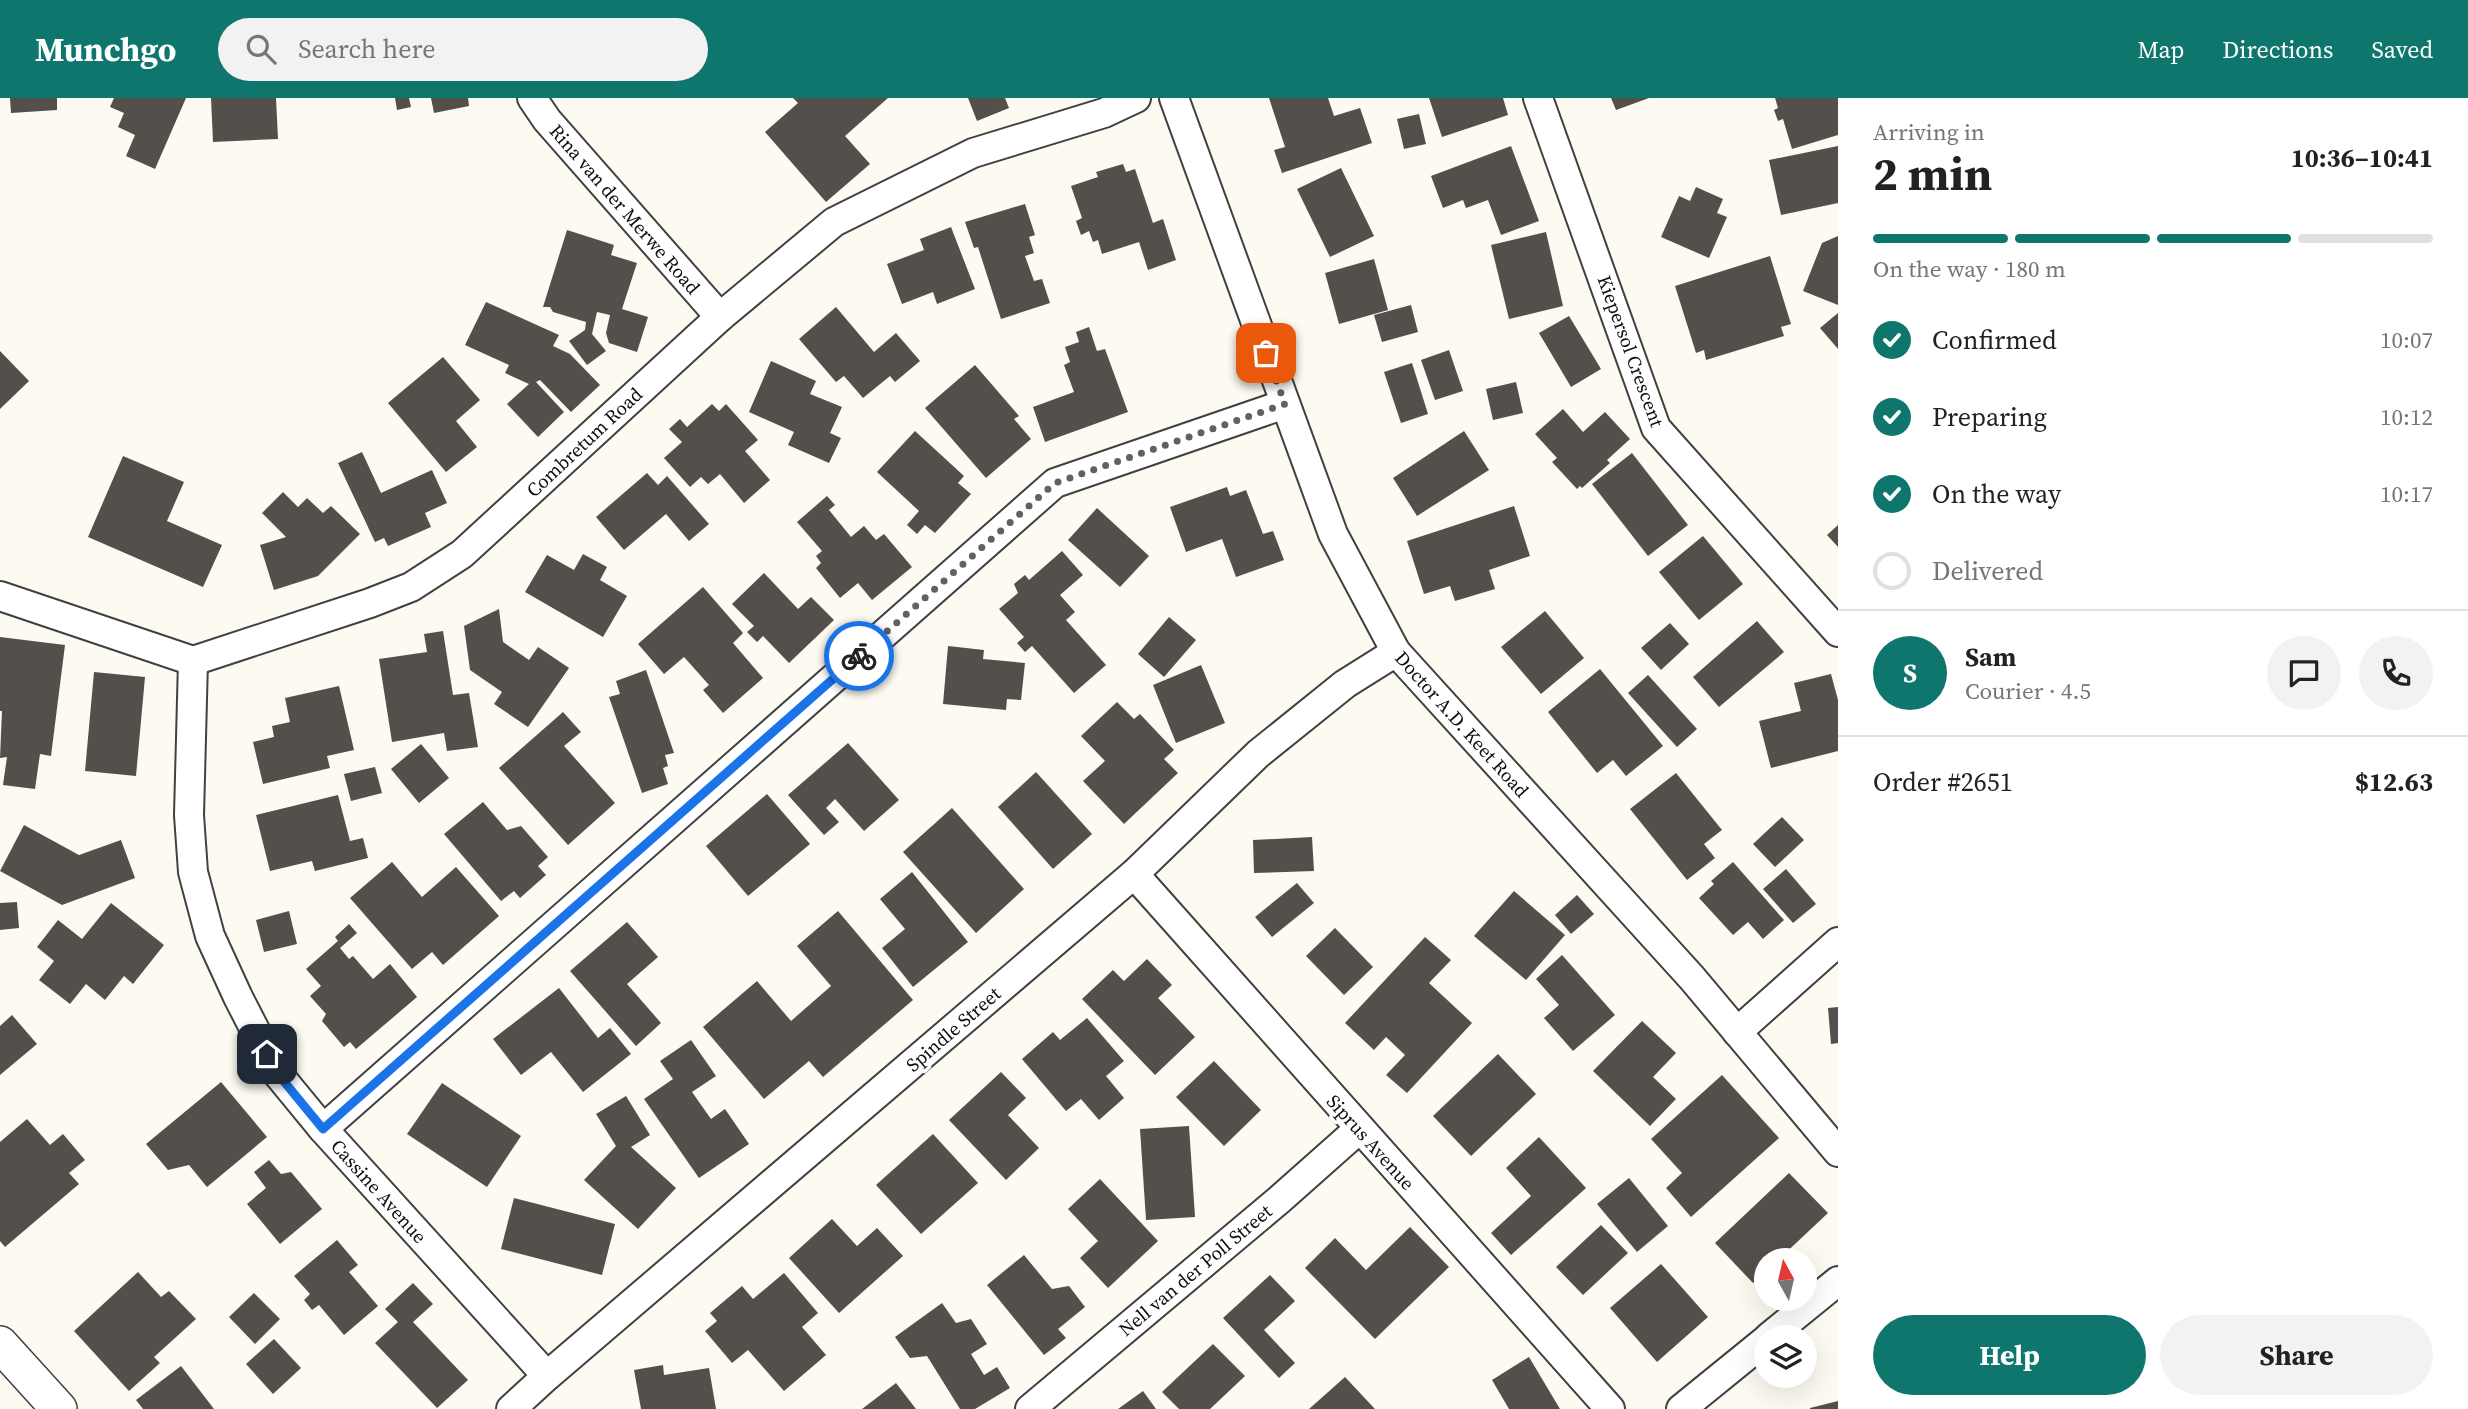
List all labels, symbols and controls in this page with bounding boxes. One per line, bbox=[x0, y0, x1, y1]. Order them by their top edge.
search box bbox=[218, 18, 708, 81]
text: Munchgo bbox=[35, 27, 176, 72]
icon: search bbox=[242, 30, 280, 68]
text: Search here bbox=[298, 31, 435, 67]
text: Map bbox=[2137, 33, 2184, 66]
text: Directions bbox=[2222, 33, 2333, 66]
text: Saved bbox=[2371, 33, 2433, 66]
text: Arriving in bbox=[1873, 116, 1985, 148]
street label: Rina van der Merwe Road bbox=[544, 118, 706, 300]
text: 10:36–10:41 bbox=[2291, 140, 2433, 176]
text: 2 min bbox=[1873, 142, 1992, 205]
text: On the way · 180 m bbox=[1873, 253, 2066, 285]
street label: Kiepersol Crescent bbox=[1592, 272, 1671, 431]
icon: check bbox=[1873, 321, 1911, 359]
text: Confirmed bbox=[1932, 322, 2057, 358]
pin bbox=[1236, 323, 1296, 383]
text: 10:07 bbox=[2380, 324, 2433, 356]
icon: bag bbox=[1247, 334, 1285, 372]
street label: Combretum Road bbox=[520, 381, 648, 503]
icon: check bbox=[1873, 398, 1911, 436]
text: Preparing bbox=[1932, 399, 2047, 435]
text: 10:12 bbox=[2380, 401, 2433, 433]
icon: check bbox=[1873, 475, 1911, 513]
text: On the way bbox=[1932, 476, 2061, 512]
text: 10:17 bbox=[2380, 478, 2433, 510]
text: Delivered bbox=[1932, 553, 2043, 589]
courier bbox=[824, 621, 894, 691]
button: chat bbox=[2267, 636, 2341, 710]
button: phone bbox=[2359, 636, 2433, 710]
icon: bike bbox=[840, 637, 878, 675]
text: Sam bbox=[1965, 639, 2016, 675]
street label: Doctor A.D. Keet Road bbox=[1389, 645, 1535, 803]
text: S bbox=[1903, 655, 1917, 691]
text: Courier · 4.5 bbox=[1965, 675, 2091, 707]
text: Order #2651 bbox=[1873, 764, 2013, 800]
text: $12.63 bbox=[2355, 764, 2433, 800]
street label: Spindle Street bbox=[900, 980, 1006, 1077]
pin bbox=[237, 1024, 297, 1084]
icon: home bbox=[248, 1035, 286, 1073]
street label: Siprus Avenue bbox=[1321, 1089, 1421, 1195]
street label: Cassine Avenue bbox=[325, 1133, 433, 1249]
street label: Nell van der Poll Street bbox=[1113, 1198, 1278, 1342]
north arrow bbox=[1754, 1248, 1816, 1311]
map controls bbox=[1754, 1248, 1817, 1388]
button: Help bbox=[1873, 1315, 2146, 1395]
button: Share bbox=[2160, 1315, 2433, 1395]
button: layers bbox=[1754, 1325, 1817, 1388]

